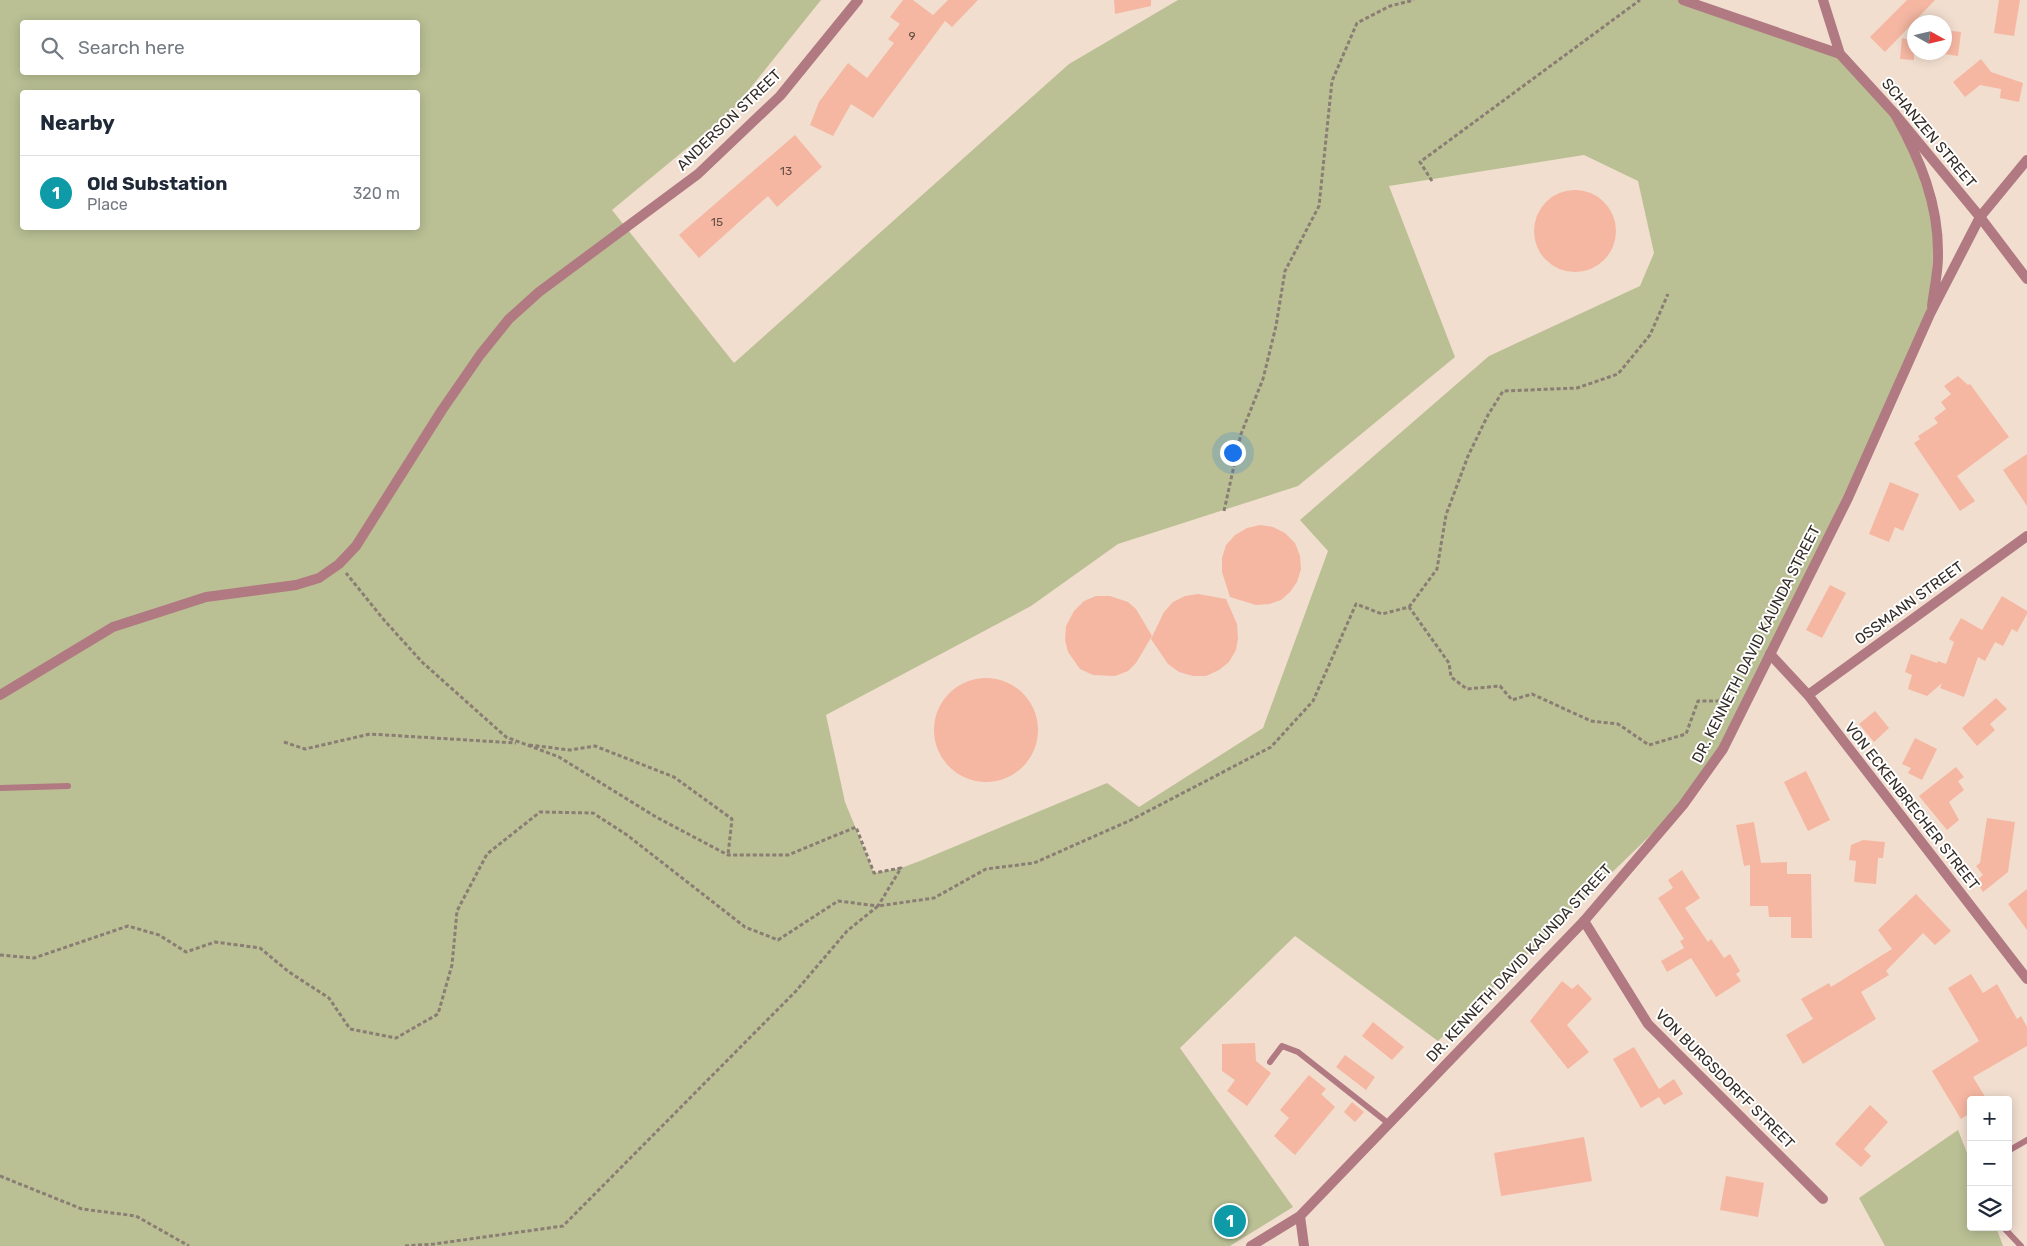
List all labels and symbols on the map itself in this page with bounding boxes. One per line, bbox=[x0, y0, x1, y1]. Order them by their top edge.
north arrow bbox=[1907, 15, 1952, 60]
house number: 9 bbox=[908, 29, 916, 43]
street label: ANDERSON STREET bbox=[673, 65, 785, 174]
street label: SCHANZEN STREET bbox=[1878, 75, 1980, 192]
house number: 13 bbox=[780, 164, 792, 178]
house number: 15 bbox=[711, 215, 723, 229]
your location bbox=[1220, 440, 1246, 466]
street label: DR. KENNETH DAVID KAUNDA STREET bbox=[1688, 522, 1824, 766]
street label: OSSMANN STREET bbox=[1851, 557, 1967, 648]
street label: VON ECKENBRECHER STREET bbox=[1841, 718, 1983, 894]
street label: DR. KENNETH DAVID KAUNDA STREET bbox=[1422, 860, 1616, 1066]
street label: VON BURGSDORFF STREET bbox=[1652, 1006, 1799, 1153]
pin: 1 bbox=[1214, 1202, 1246, 1240]

